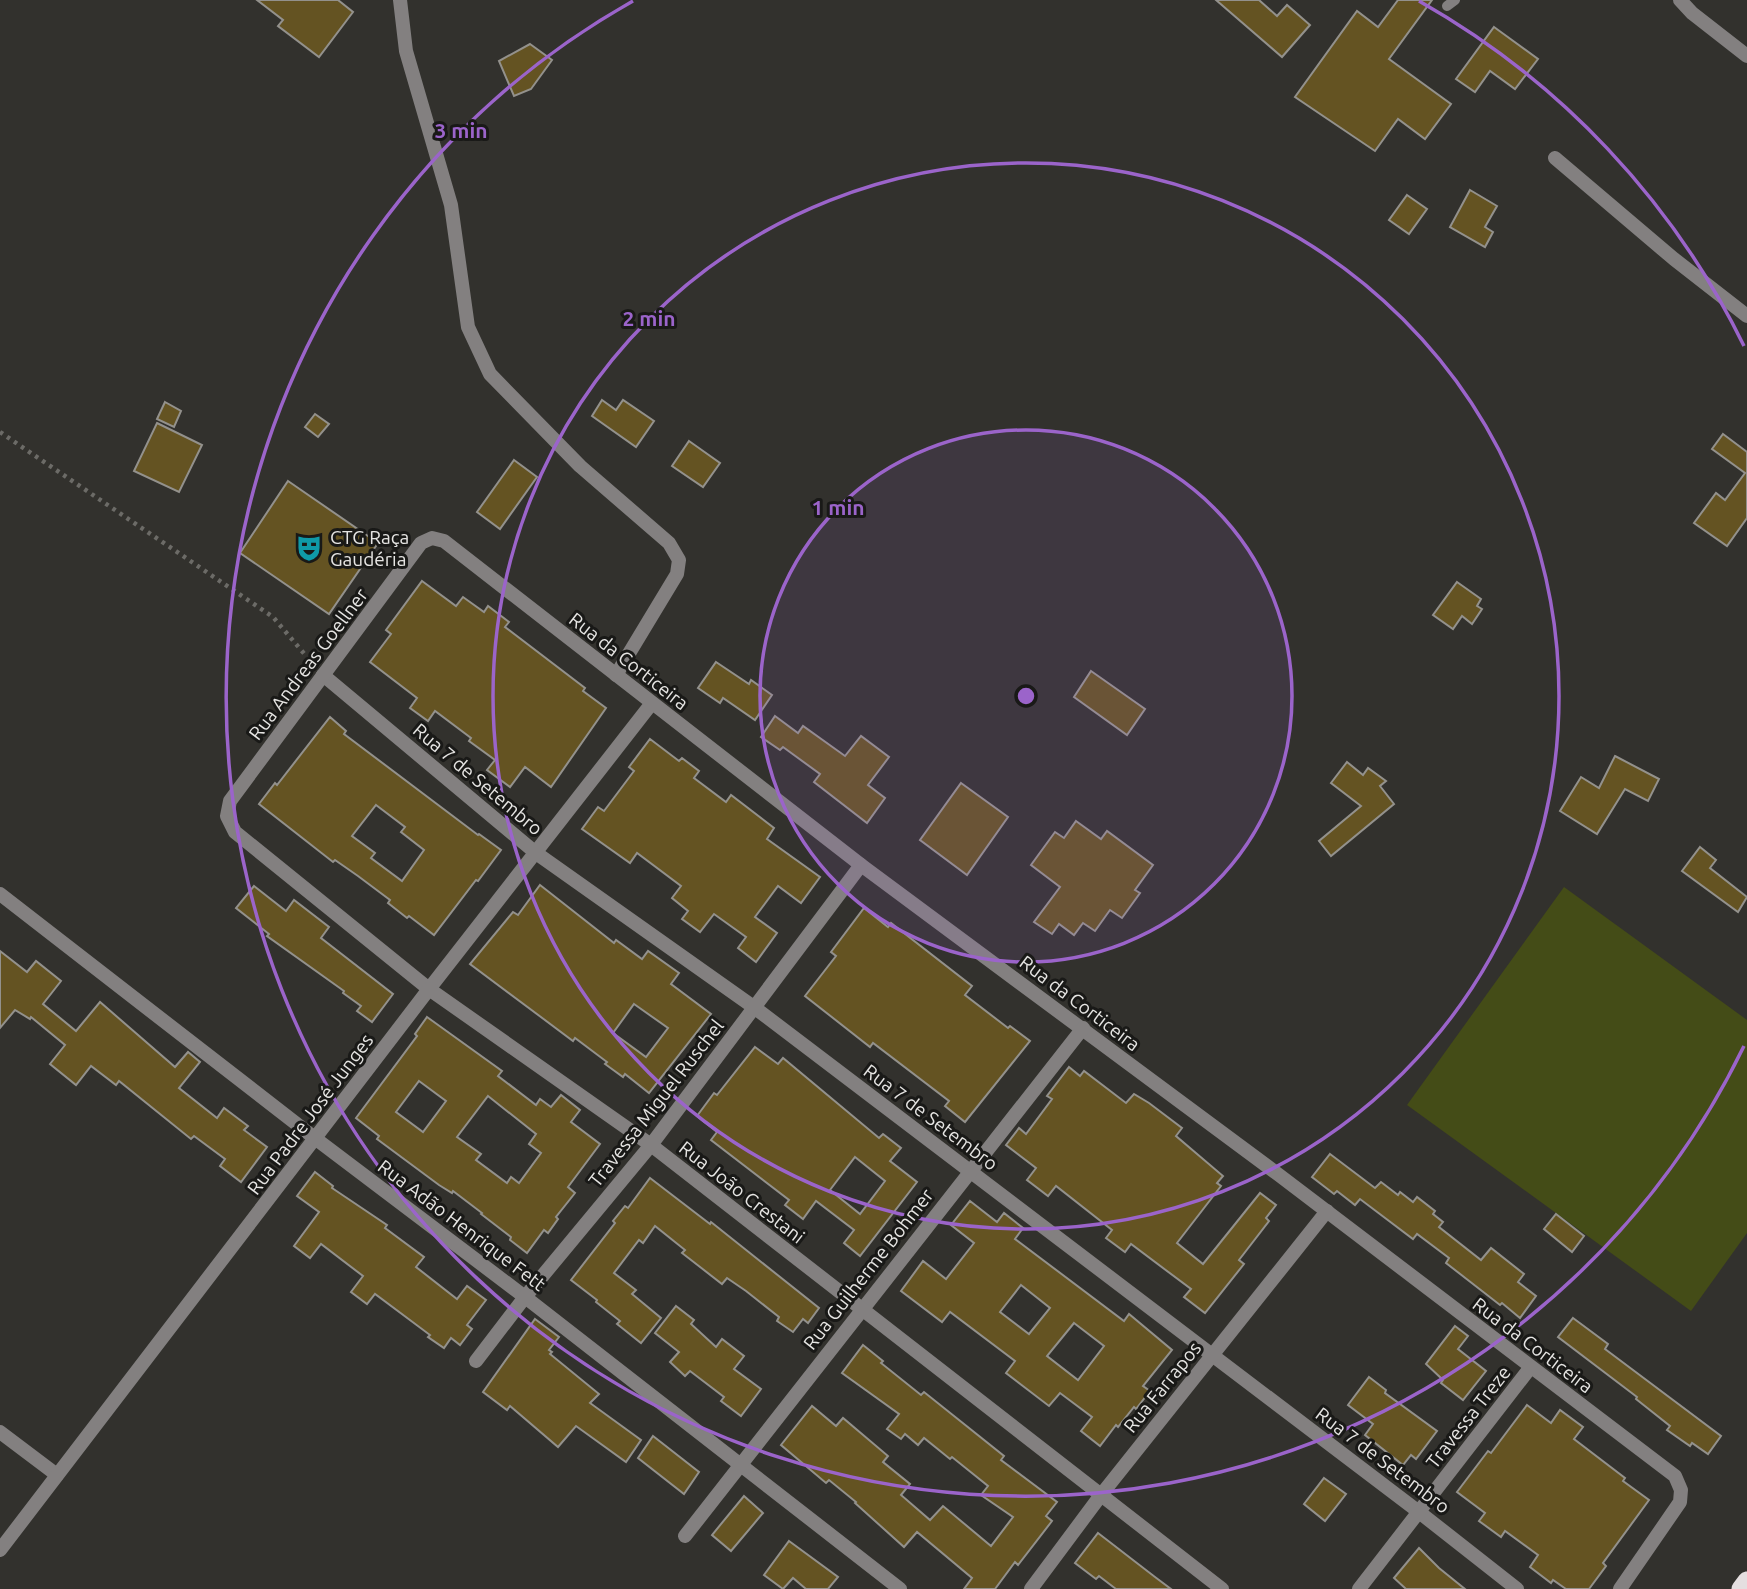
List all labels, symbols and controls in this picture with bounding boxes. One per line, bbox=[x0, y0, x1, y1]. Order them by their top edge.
text: 3 min bbox=[434, 118, 488, 142]
text: 2 min bbox=[622, 306, 676, 330]
text: 1 min bbox=[811, 495, 865, 519]
place label: CTG Raça Gaudéria bbox=[330, 526, 409, 570]
theatre icon: CTG Raça Gaudéria bbox=[294, 533, 324, 563]
street label: Rua Andreas Goellner bbox=[244, 584, 372, 744]
street label: Rua da Corticeira bbox=[565, 608, 693, 714]
centre of rings bbox=[1014, 684, 1038, 708]
street label: Rua 7 de Setembro bbox=[409, 719, 547, 839]
street label: Rua da Corticeira bbox=[1016, 951, 1144, 1055]
street label: Travessa Miguel Ruschel bbox=[584, 1015, 728, 1191]
street label: Rua Padre José Junges bbox=[242, 1029, 378, 1199]
street label: Rua 7 de Setembro bbox=[860, 1059, 1002, 1175]
street label: Rua João Crestani bbox=[675, 1136, 809, 1248]
street label: Rua Adão Henrique Fett bbox=[374, 1155, 551, 1296]
street label: Rua Guilherme Bohmer bbox=[798, 1184, 938, 1354]
street label: Rua da Corticeira bbox=[1469, 1293, 1597, 1397]
street label: Rua Farrapos bbox=[1119, 1337, 1205, 1437]
street label: Travessa Treze bbox=[1421, 1361, 1515, 1473]
street label: Rua 7 de Setembro bbox=[1312, 1402, 1454, 1518]

